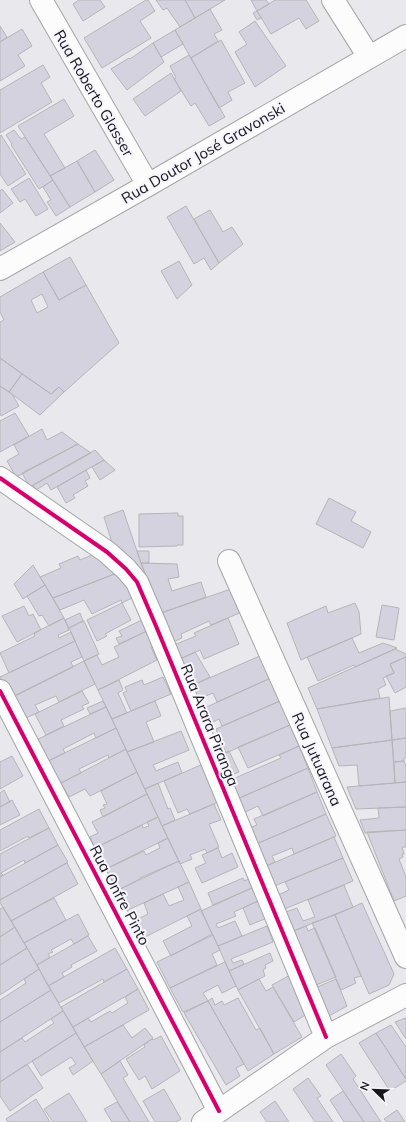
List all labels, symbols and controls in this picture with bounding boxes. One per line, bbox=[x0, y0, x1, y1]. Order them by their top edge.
street label: Rua Roberto Glasser bbox=[50, 26, 138, 160]
street label: Rua Doutor José Gravonski bbox=[118, 98, 288, 208]
street label: Rua Arara Piranga bbox=[177, 661, 243, 789]
street label: Rua Jutuarana bbox=[288, 709, 346, 809]
street label: Rua Onfre Pinto bbox=[86, 842, 154, 948]
north arrow bbox=[354, 1070, 394, 1110]
text: N bbox=[357, 1080, 373, 1093]

